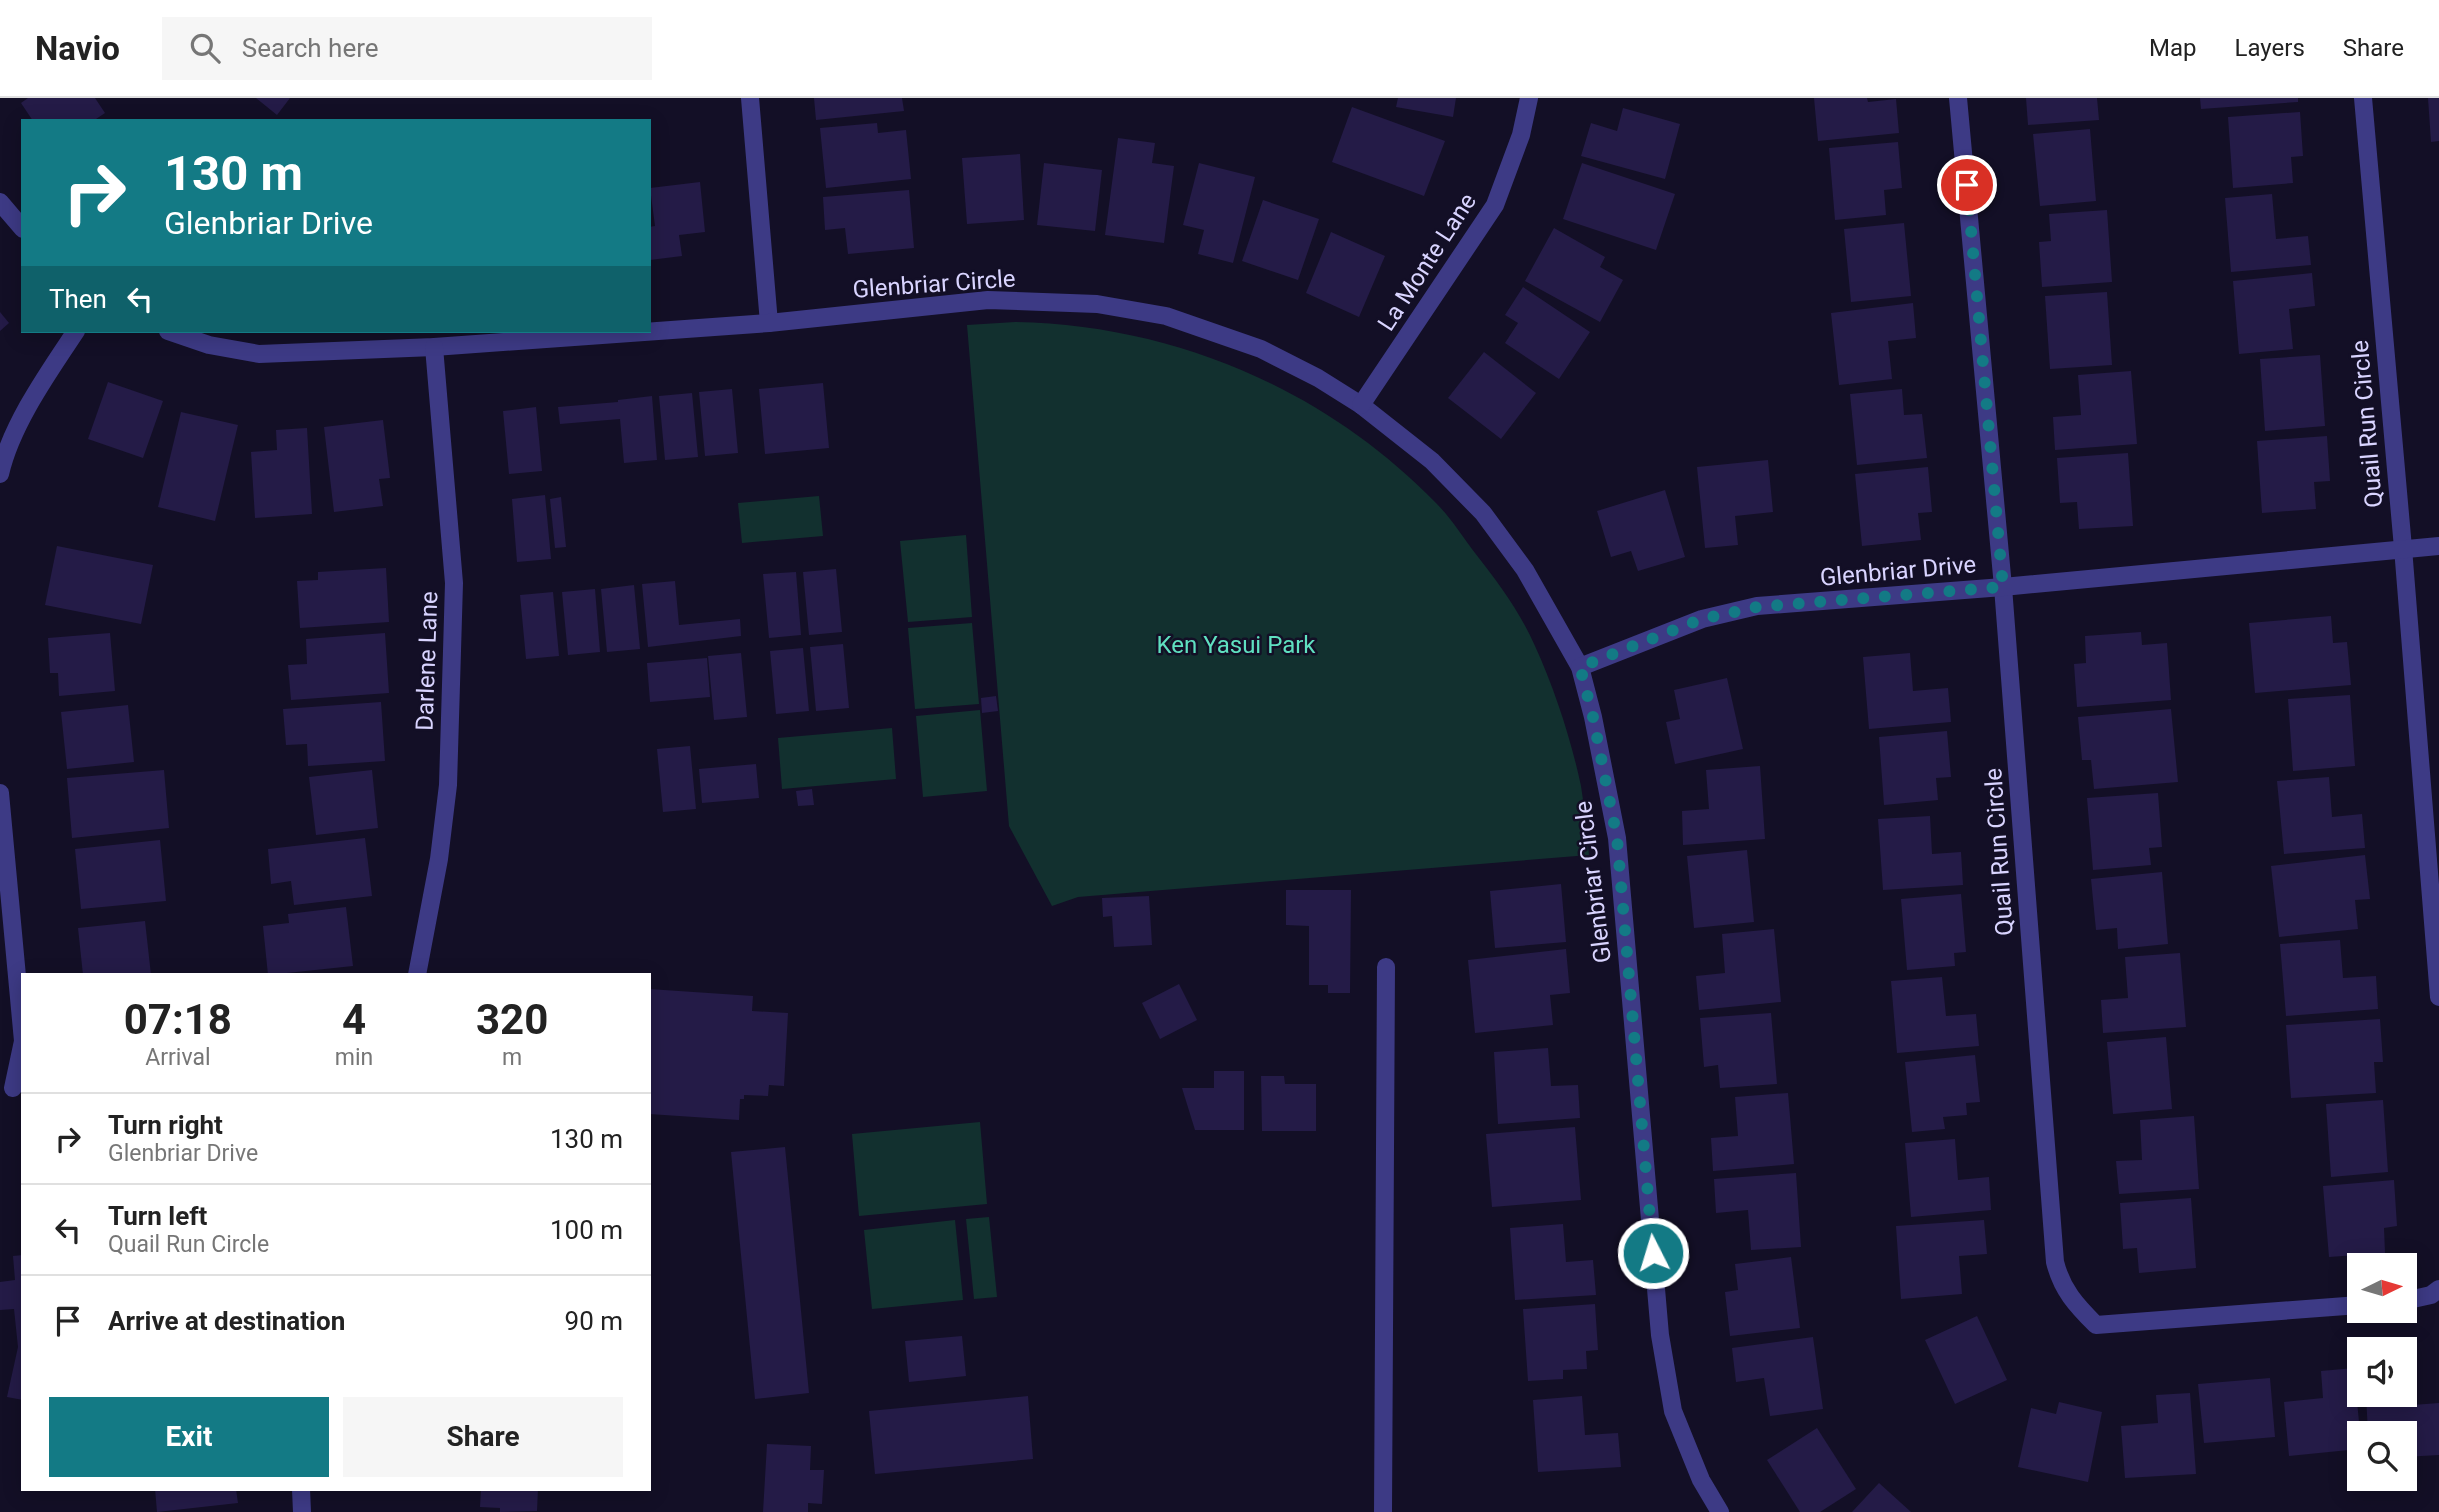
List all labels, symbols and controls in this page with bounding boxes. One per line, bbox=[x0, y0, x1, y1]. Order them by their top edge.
search box bbox=[162, 17, 652, 80]
text: Navio bbox=[35, 29, 120, 68]
icon: search bbox=[186, 29, 224, 67]
text: Search here bbox=[242, 33, 379, 63]
text: Map bbox=[2149, 34, 2197, 62]
text: Layers bbox=[2235, 34, 2305, 62]
text: Share bbox=[2343, 34, 2404, 62]
text: 130 m bbox=[164, 145, 303, 202]
icon: right bbox=[49, 147, 140, 238]
pin bbox=[1937, 155, 1997, 215]
icon: arrive bbox=[1948, 166, 1986, 204]
street label: La Monte Lane bbox=[1372, 188, 1482, 336]
text: Glenbriar Drive bbox=[164, 204, 373, 242]
street label: Glenbriar Circle bbox=[852, 264, 1016, 304]
icon: left bbox=[121, 280, 159, 318]
text: Then bbox=[49, 284, 107, 314]
street label: Quail Run Circle bbox=[2346, 339, 2388, 509]
street label: Glenbriar Drive bbox=[1819, 550, 1977, 592]
street label: Darlene Lane bbox=[411, 591, 443, 731]
park label: Ken Yasui Park bbox=[1156, 631, 1316, 659]
street label: Quail Run Circle bbox=[1979, 767, 2019, 937]
street label: Glenbriar Circle bbox=[1569, 799, 1617, 965]
text: 07:18 bbox=[124, 995, 232, 1044]
text: 4 bbox=[342, 995, 366, 1044]
text: 320 bbox=[476, 995, 548, 1044]
text: Arrival bbox=[145, 1044, 211, 1071]
text: min bbox=[335, 1044, 373, 1071]
text: m bbox=[502, 1044, 522, 1071]
text: Turn right bbox=[108, 1110, 223, 1140]
icon: right bbox=[49, 1120, 87, 1158]
text: 130 m bbox=[550, 1124, 623, 1154]
text: Glenbriar Drive bbox=[108, 1140, 258, 1167]
text: Turn left bbox=[108, 1201, 207, 1231]
icon: left bbox=[49, 1211, 87, 1249]
text: 100 m bbox=[550, 1215, 623, 1245]
position arrow bbox=[1616, 1216, 1690, 1290]
text: Quail Run Circle bbox=[108, 1231, 269, 1258]
north arrow bbox=[2347, 1253, 2417, 1323]
map controls bbox=[2347, 1253, 2417, 1491]
icon: arrive bbox=[49, 1302, 87, 1340]
text: Arrive at destination bbox=[108, 1306, 345, 1336]
text: 90 m bbox=[565, 1306, 623, 1336]
button: sound bbox=[2347, 1337, 2417, 1407]
button: Exit bbox=[49, 1397, 329, 1477]
button: Share bbox=[343, 1397, 623, 1477]
button: search bbox=[2347, 1421, 2417, 1491]

